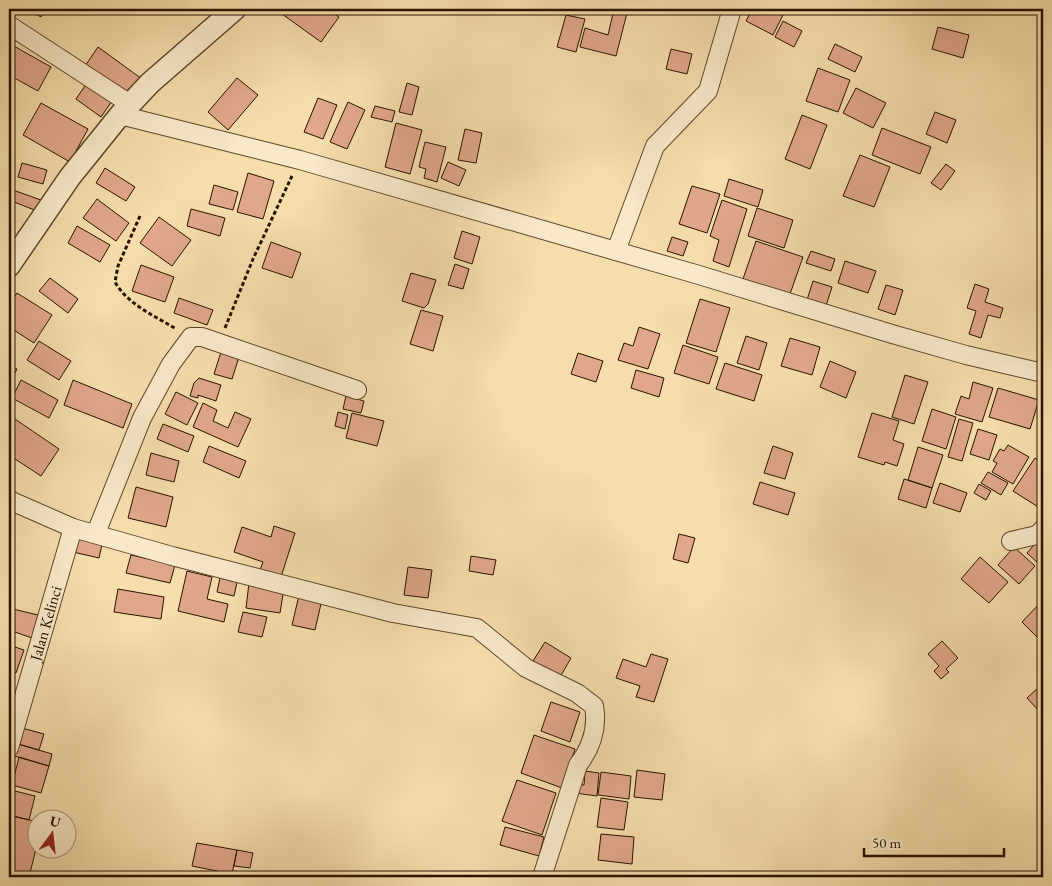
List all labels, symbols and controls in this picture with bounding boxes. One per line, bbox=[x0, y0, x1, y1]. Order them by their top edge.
street label: Jalan Kelinci bbox=[24, 583, 67, 665]
north arrow bbox=[28, 808, 78, 858]
text: U bbox=[48, 811, 63, 832]
scale bar bbox=[864, 826, 1004, 858]
text: 50 m bbox=[872, 833, 901, 852]

